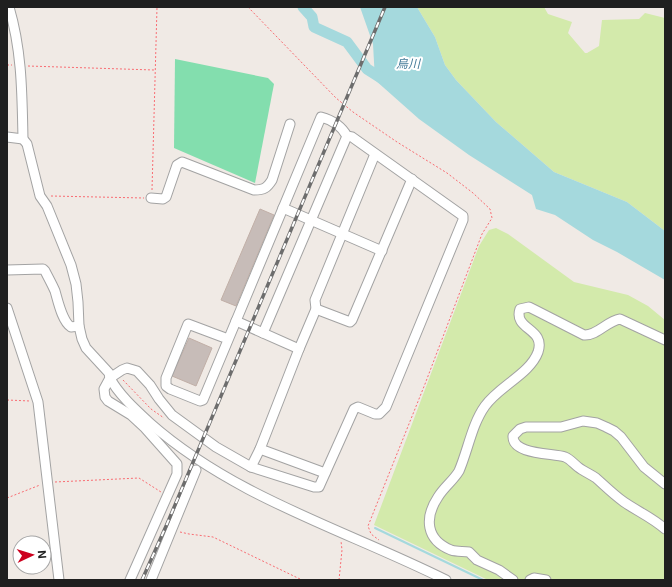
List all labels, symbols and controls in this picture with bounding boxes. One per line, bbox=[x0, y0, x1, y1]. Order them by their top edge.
water label: 烏川 bbox=[396, 56, 422, 71]
north arrow bbox=[12, 535, 52, 575]
text: N bbox=[35, 550, 49, 559]

